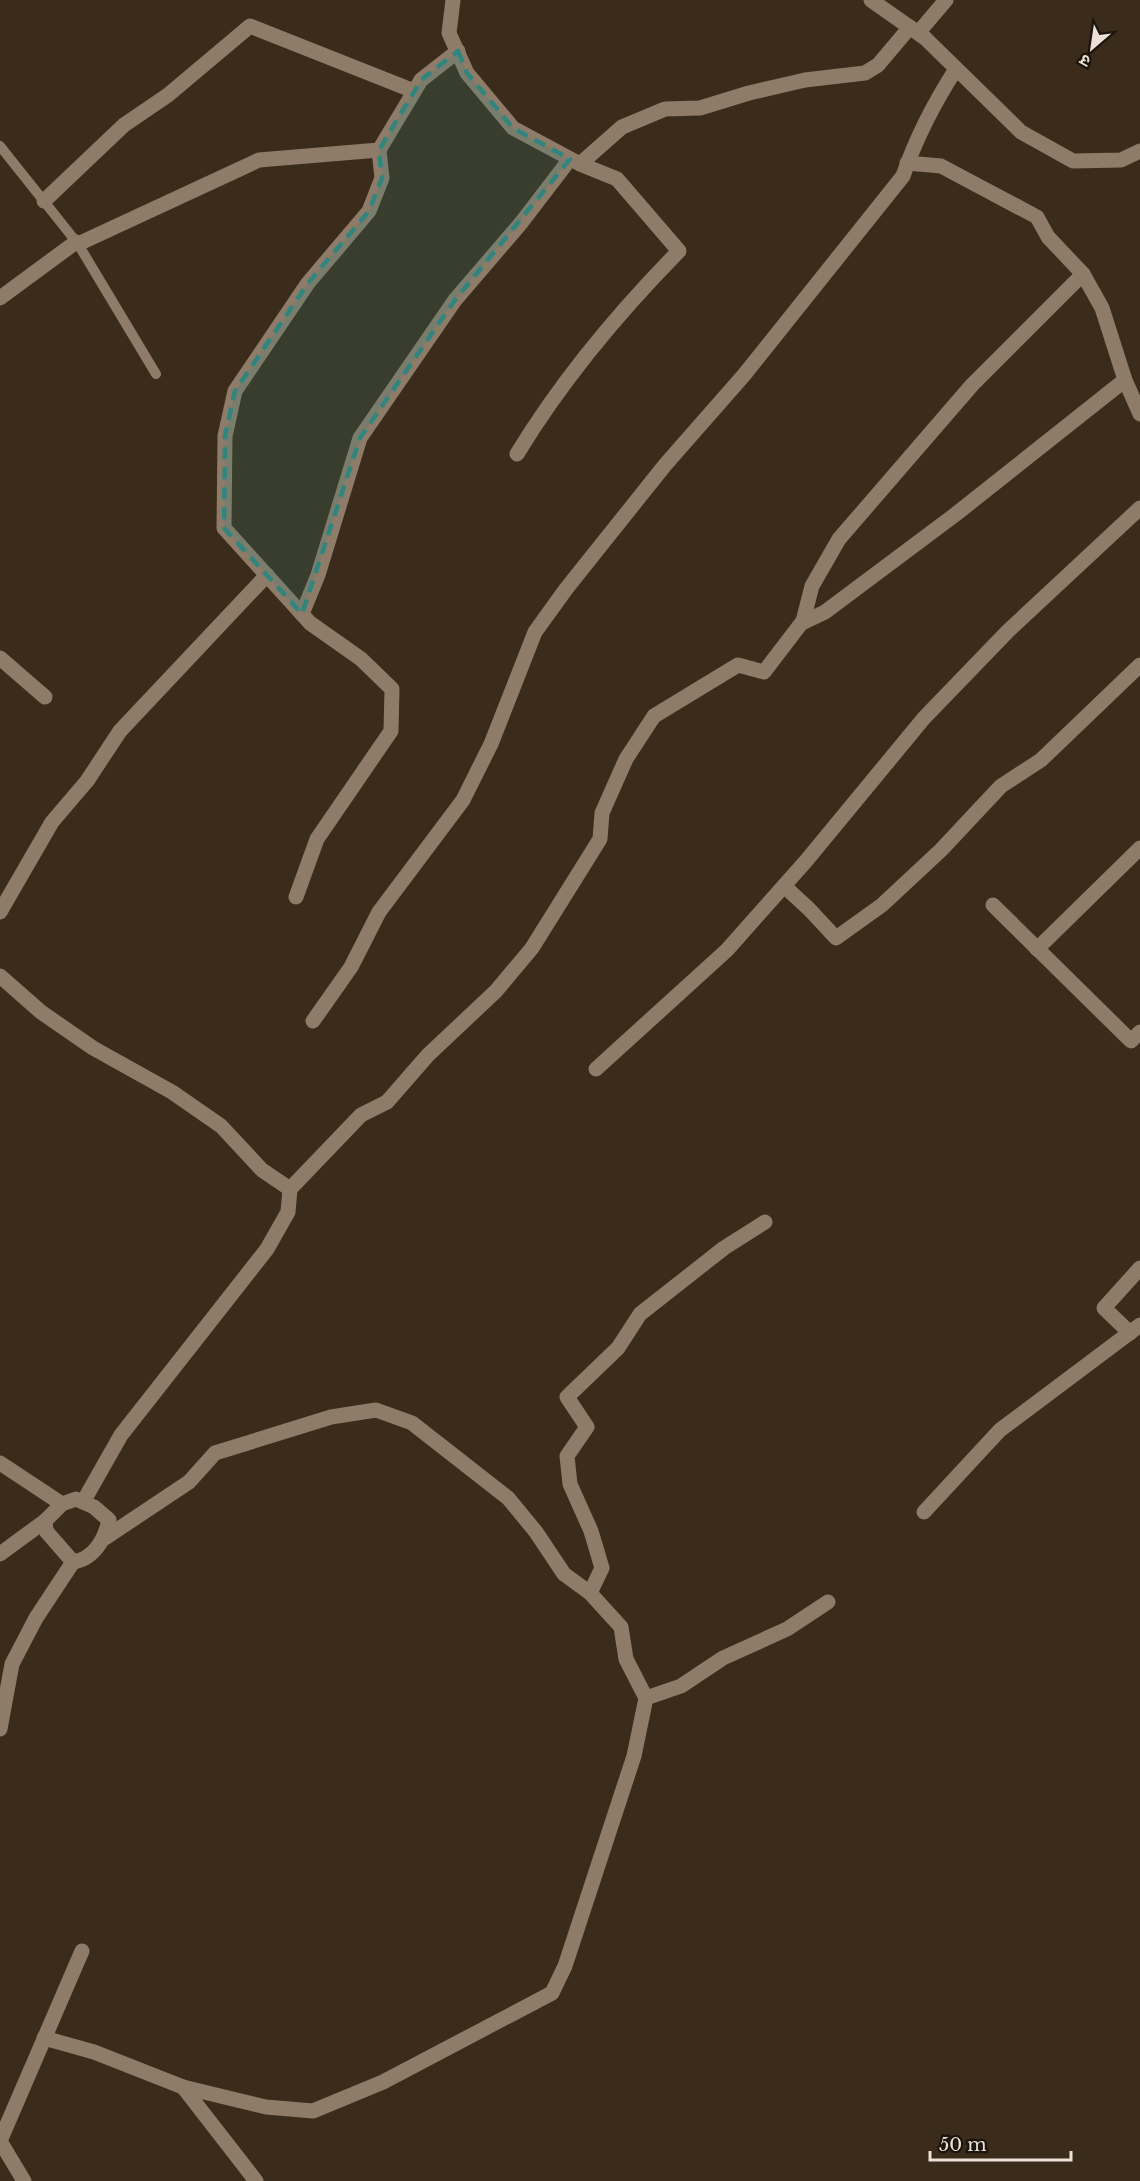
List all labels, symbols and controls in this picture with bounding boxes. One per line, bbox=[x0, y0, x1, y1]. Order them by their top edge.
north arrow bbox=[1062, 18, 1122, 78]
text: उ bbox=[1075, 50, 1094, 72]
scale bar bbox=[930, 2124, 1071, 2162]
text: 50 m bbox=[939, 2134, 987, 2156]

